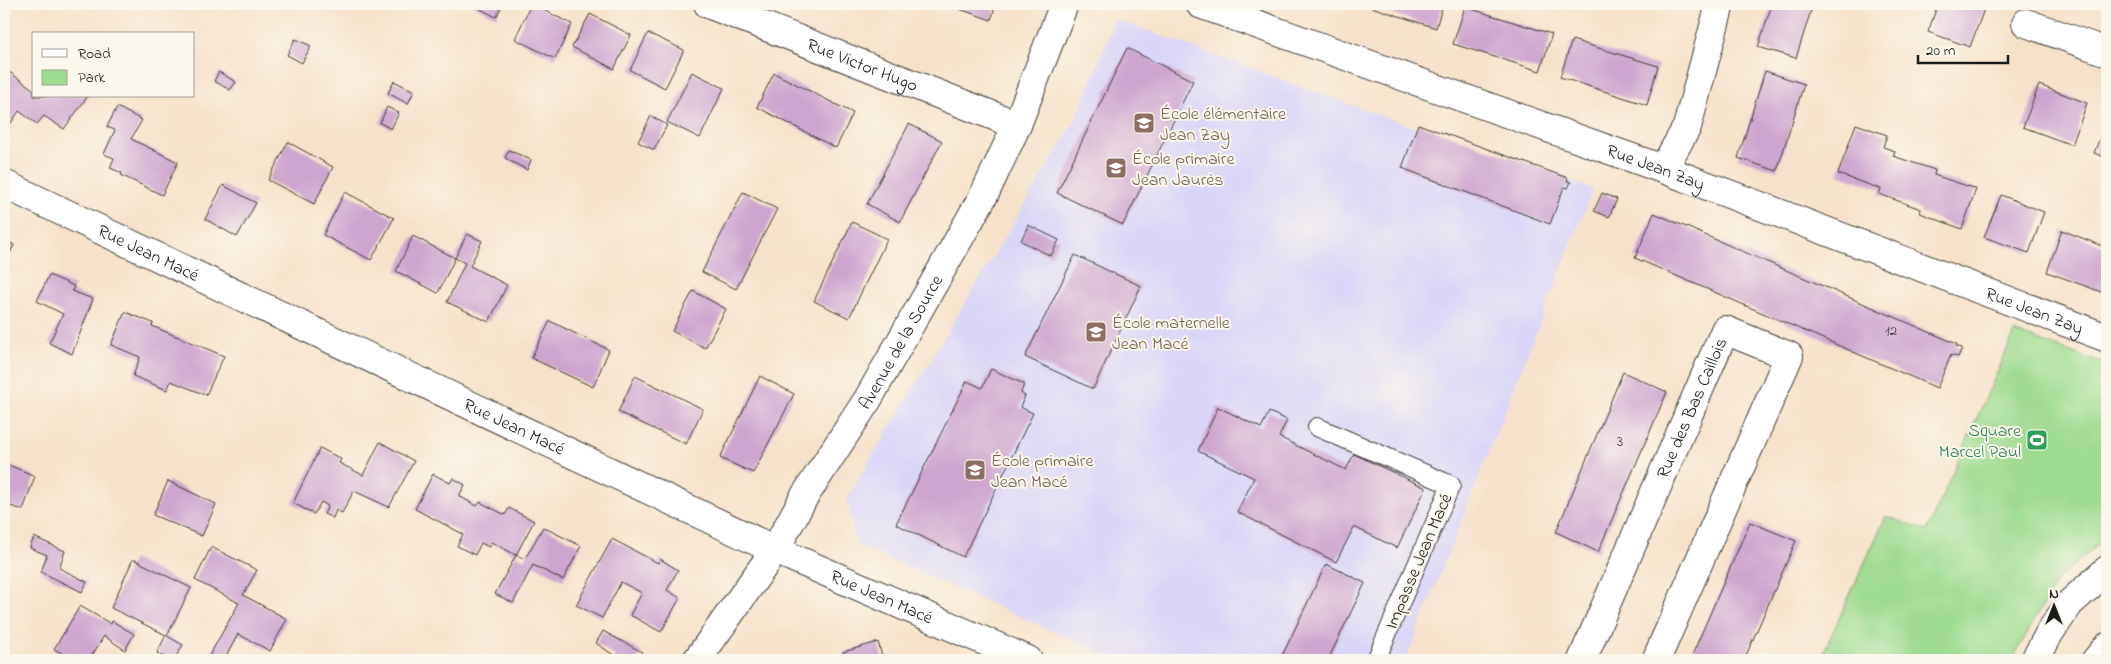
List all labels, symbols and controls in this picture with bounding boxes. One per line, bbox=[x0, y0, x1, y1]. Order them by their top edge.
legend bbox=[32, 32, 195, 98]
scale bar bbox=[1918, 32, 2008, 64]
street label: Rue Victor Hugo bbox=[803, 33, 921, 100]
text: 20 m bbox=[1926, 40, 1956, 62]
text: Road bbox=[78, 43, 111, 65]
text: Park bbox=[78, 67, 106, 89]
place label: École élémentaire Jean Zay bbox=[1160, 102, 1287, 149]
school or university icon: École élémentaire Jean Zay bbox=[1132, 111, 1156, 135]
street label: Rue Jean Zay bbox=[1602, 139, 1708, 199]
place label: École primaire Jean Jaurès bbox=[1132, 147, 1235, 194]
school or university icon: École primaire Jean Jaurès bbox=[1104, 156, 1128, 180]
street label: Rue Jean Macé bbox=[93, 219, 204, 290]
street label: Avenue de la Source bbox=[853, 270, 951, 416]
street label: Rue Jean Zay bbox=[1981, 282, 2086, 343]
place label: École maternelle Jean Macé bbox=[1112, 311, 1231, 358]
school or university icon: École maternelle Jean Macé bbox=[1084, 320, 1108, 344]
house number: 12 bbox=[1885, 320, 1898, 342]
street label: Rue des Bas Caillois bbox=[1651, 334, 1735, 483]
street label: Rue Jean Macé bbox=[459, 393, 569, 464]
place label: Square Marcel Paul bbox=[1939, 419, 2022, 466]
sports icon: Square Marcel Paul bbox=[2025, 428, 2049, 452]
house number: 3 bbox=[1617, 431, 1623, 453]
place label: École primaire Jean Macé bbox=[991, 449, 1094, 496]
school or university icon: École primaire Jean Macé bbox=[963, 458, 987, 482]
street label: Impasse Jean Macé bbox=[1379, 489, 1461, 634]
street label: Rue Jean Macé bbox=[826, 565, 937, 632]
north arrow bbox=[2028, 582, 2078, 632]
text: N bbox=[2049, 584, 2059, 605]

